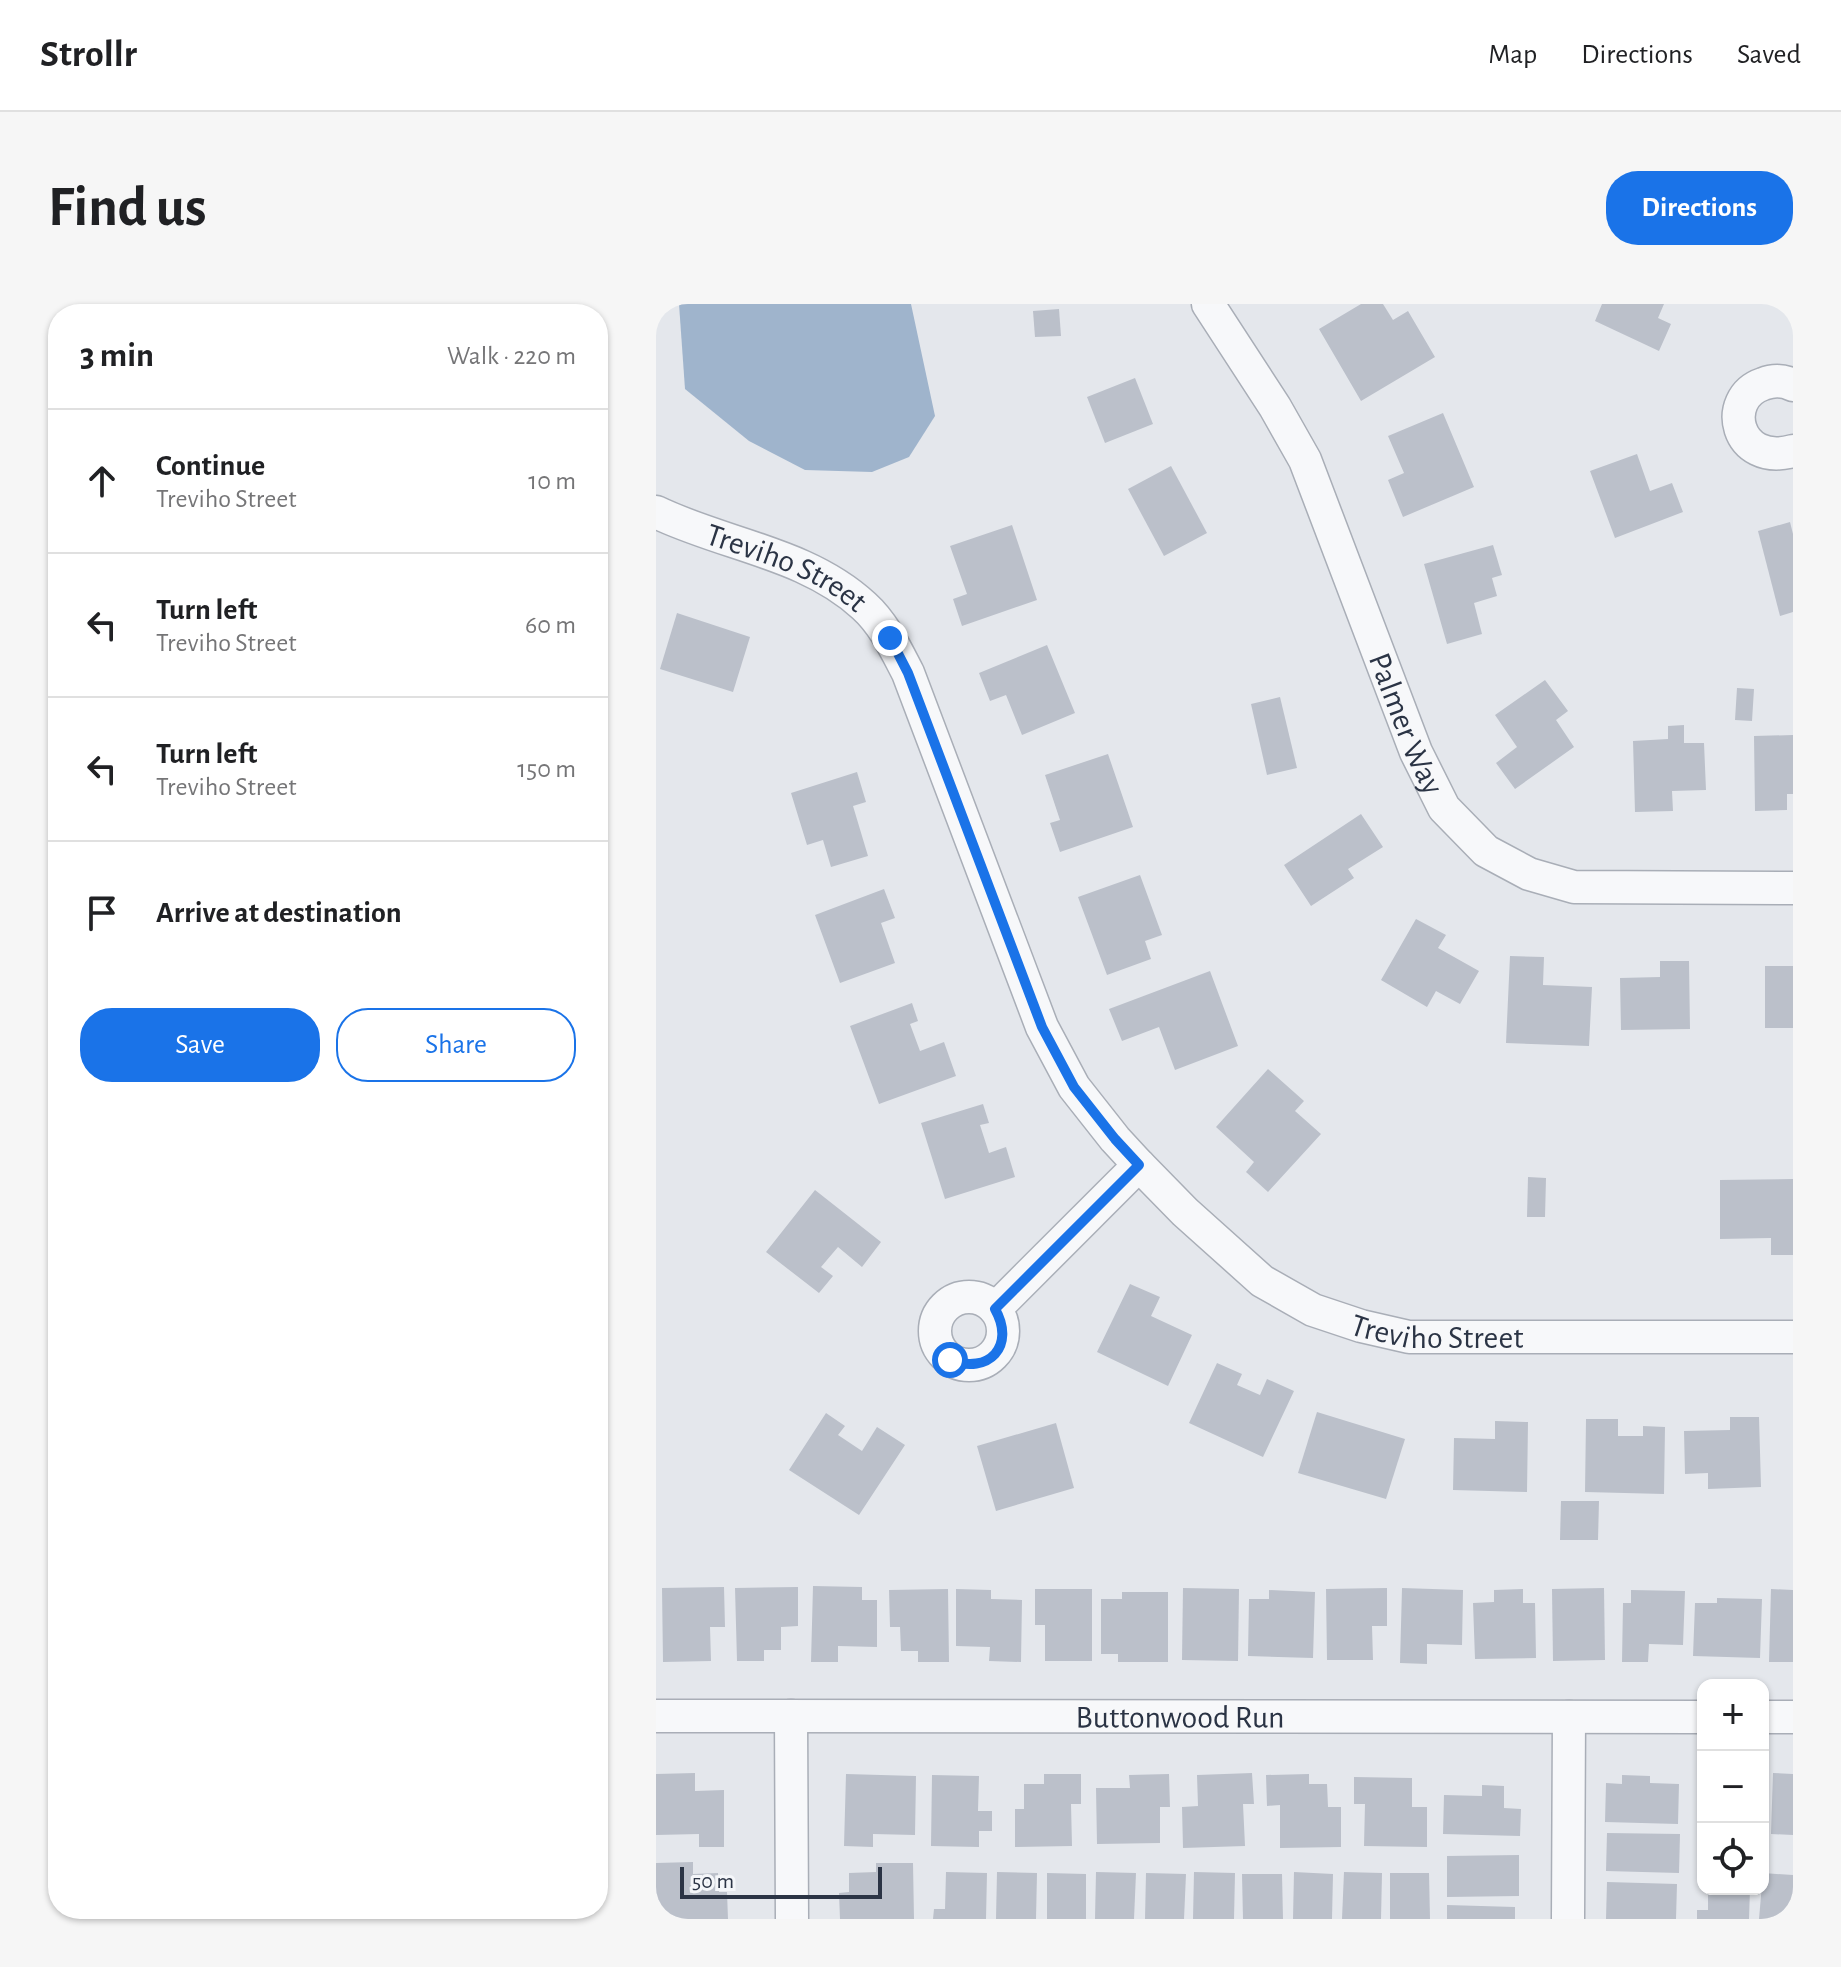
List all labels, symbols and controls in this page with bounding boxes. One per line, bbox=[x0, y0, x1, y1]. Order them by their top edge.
text: Strollr bbox=[40, 36, 137, 74]
text: Map bbox=[1488, 41, 1537, 69]
text: Directions bbox=[1581, 41, 1693, 69]
text: Saved bbox=[1737, 41, 1801, 69]
button: Directions bbox=[1606, 171, 1793, 245]
text: Find us bbox=[48, 180, 206, 236]
text: 3 min bbox=[80, 339, 154, 373]
text: Walk · 220 m bbox=[447, 343, 576, 369]
text: Continue bbox=[156, 451, 265, 481]
icon: ahead bbox=[80, 459, 124, 503]
text: 10 m bbox=[528, 468, 576, 494]
text: Treviho Street bbox=[156, 486, 297, 512]
street label: Treviho Street bbox=[702, 518, 873, 618]
text: Turn left bbox=[156, 595, 257, 625]
icon: left bbox=[80, 603, 124, 647]
text: 60 m bbox=[525, 612, 576, 638]
route end bbox=[872, 620, 908, 656]
text: Treviho Street bbox=[156, 630, 297, 656]
street label: Palmer Way bbox=[1363, 649, 1449, 800]
text: Turn left bbox=[156, 739, 257, 769]
icon: left bbox=[80, 747, 124, 791]
text: 150 m bbox=[517, 756, 576, 782]
text: Treviho Street bbox=[156, 774, 297, 800]
icon: arrive bbox=[80, 891, 124, 935]
text: Arrive at destination bbox=[156, 898, 402, 928]
button: Save bbox=[80, 1008, 320, 1082]
button: Share bbox=[336, 1008, 576, 1082]
street label: Treviho Street bbox=[1347, 1309, 1523, 1354]
route start bbox=[932, 1342, 968, 1378]
map controls bbox=[1697, 1679, 1769, 1895]
button: + bbox=[1697, 1679, 1769, 1751]
street label: Buttonwood Run bbox=[1076, 1701, 1284, 1734]
button: − bbox=[1697, 1751, 1769, 1823]
button: locate bbox=[1697, 1823, 1769, 1895]
scale bar bbox=[680, 1863, 882, 1899]
text: 50 m bbox=[692, 1870, 734, 1892]

